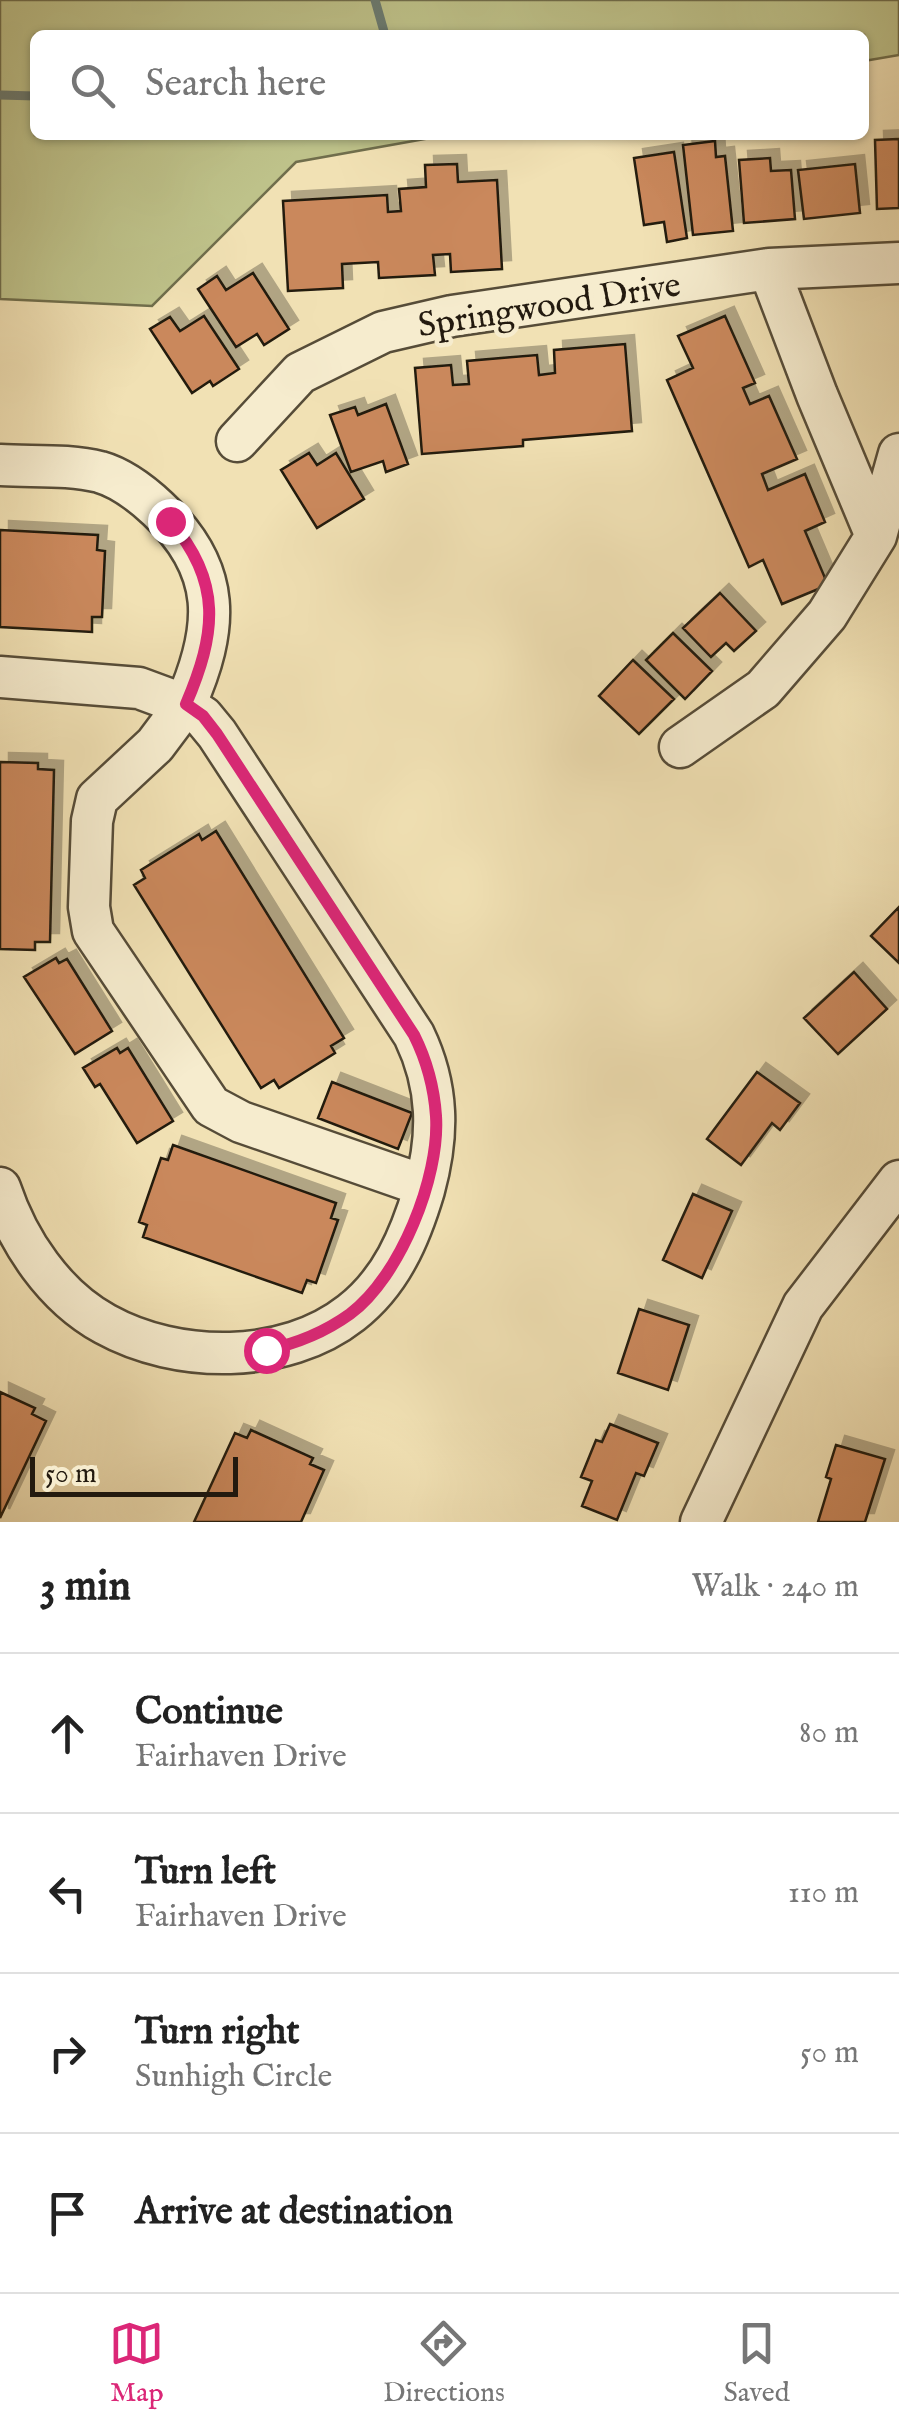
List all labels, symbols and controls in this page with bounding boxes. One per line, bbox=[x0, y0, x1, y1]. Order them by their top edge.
search box bbox=[30, 30, 869, 140]
icon: search bbox=[65, 58, 120, 113]
text: Search here bbox=[145, 61, 326, 109]
street label: Springwood Drive bbox=[415, 263, 684, 349]
route end bbox=[148, 499, 194, 545]
route start bbox=[244, 1328, 290, 1374]
scale bar bbox=[30, 1452, 238, 1496]
text: 50 m bbox=[45, 1457, 97, 1492]
text: 3 min bbox=[40, 1561, 131, 1614]
text: Walk · 240 m bbox=[692, 1567, 859, 1608]
text: Continue bbox=[135, 1689, 283, 1737]
icon: ahead bbox=[40, 1706, 95, 1761]
text: 80 m bbox=[799, 1713, 859, 1754]
text: Fairhaven Drive bbox=[135, 1737, 347, 1778]
text: Turn left bbox=[135, 1849, 276, 1897]
icon: left bbox=[40, 1866, 95, 1921]
text: 110 m bbox=[788, 1873, 859, 1914]
text: Fairhaven Drive bbox=[135, 1897, 347, 1938]
text: Turn right bbox=[135, 2009, 299, 2057]
icon: right bbox=[40, 2026, 95, 2081]
text: 50 m bbox=[800, 2033, 859, 2074]
text: Sunhigh Circle bbox=[135, 2057, 332, 2098]
icon: arrive bbox=[40, 2186, 95, 2241]
text: Arrive at destination bbox=[135, 2189, 453, 2237]
tab: Map bbox=[109, 2316, 164, 2411]
tab: Directions bbox=[383, 2316, 505, 2411]
tab: Saved bbox=[723, 2316, 790, 2411]

